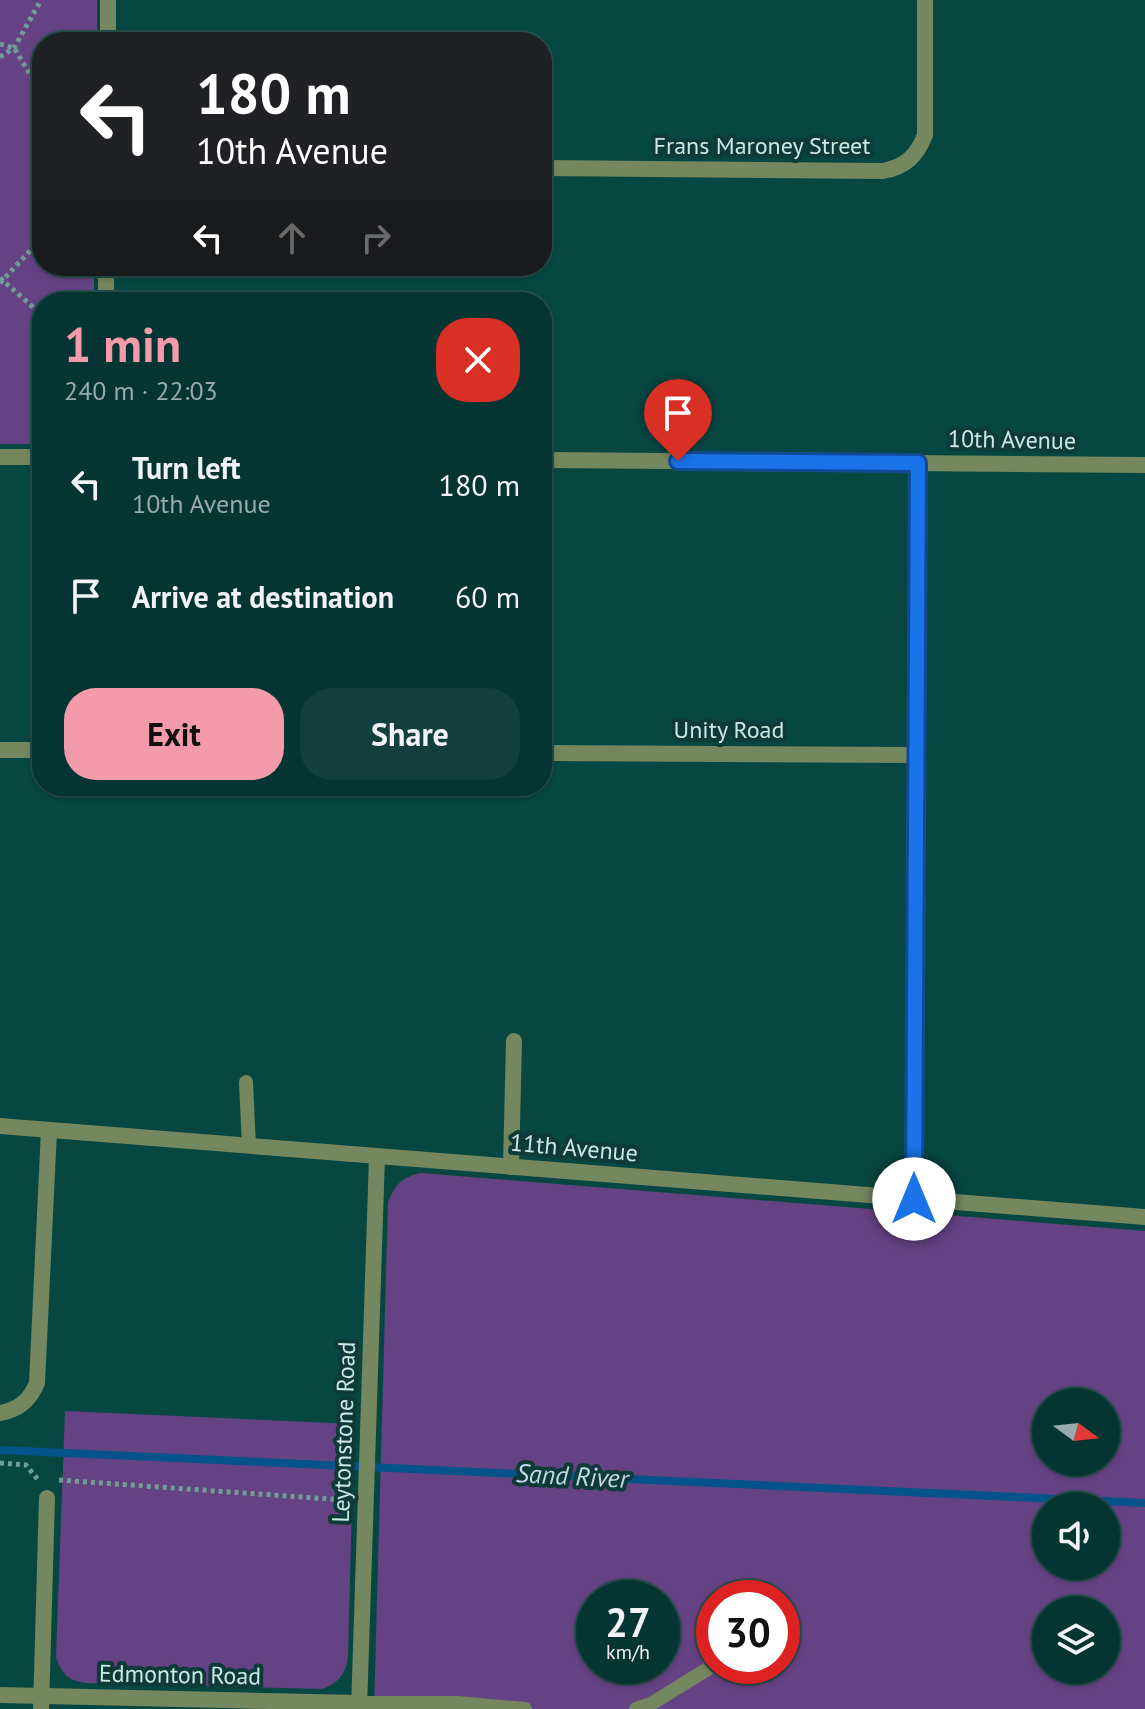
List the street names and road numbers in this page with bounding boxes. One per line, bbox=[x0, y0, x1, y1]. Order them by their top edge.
street label: Frans Maroney Street bbox=[654, 130, 870, 161]
street label: 10th Avenue bbox=[948, 423, 1076, 456]
street label: Unity Road bbox=[674, 714, 784, 745]
street label: 11th Avenue bbox=[509, 1126, 639, 1169]
street label: Leytonstone Road bbox=[325, 1341, 362, 1523]
street label: Edmonton Road bbox=[99, 1658, 261, 1691]

